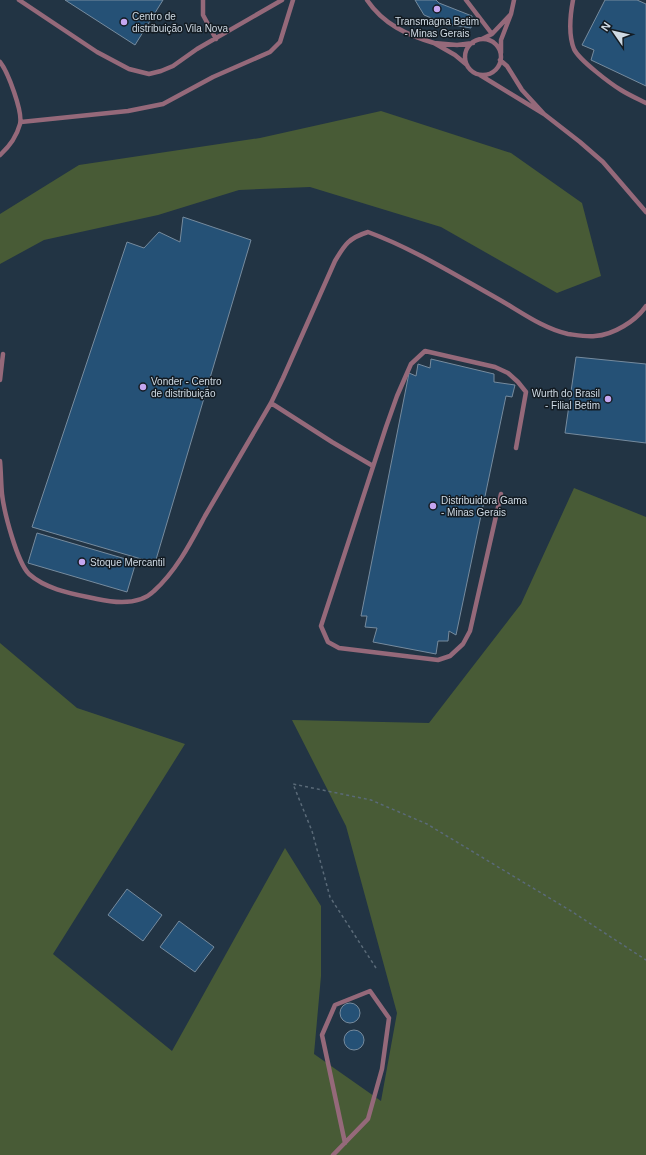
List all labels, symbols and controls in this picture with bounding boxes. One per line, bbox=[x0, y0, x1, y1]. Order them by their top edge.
marker: Transmagna Betim - Minas Gerais bbox=[432, 4, 442, 14]
place label: Centro de distribuição Vila Nova bbox=[132, 11, 228, 34]
north arrow bbox=[594, 12, 634, 52]
place label: Transmagna Betim - Minas Gerais bbox=[395, 16, 479, 39]
marker: Centro de distribuição Vila Nova bbox=[119, 17, 129, 27]
text: N bbox=[599, 20, 613, 33]
place label: Vonder - Centro de distribuição bbox=[151, 376, 222, 399]
marker: Vonder - Centro de distribuição bbox=[138, 382, 148, 392]
place label: Wurth do Brasil - Filial Betim bbox=[532, 388, 600, 411]
marker: Wurth do Brasil - Filial Betim bbox=[603, 394, 613, 404]
place label: Distribuidora Gama - Minas Gerais bbox=[441, 495, 528, 518]
marker: Distribuidora Gama - Minas Gerais bbox=[428, 501, 438, 511]
marker: Stoque Mercantil bbox=[77, 557, 87, 567]
place label: Stoque Mercantil bbox=[90, 557, 165, 568]

